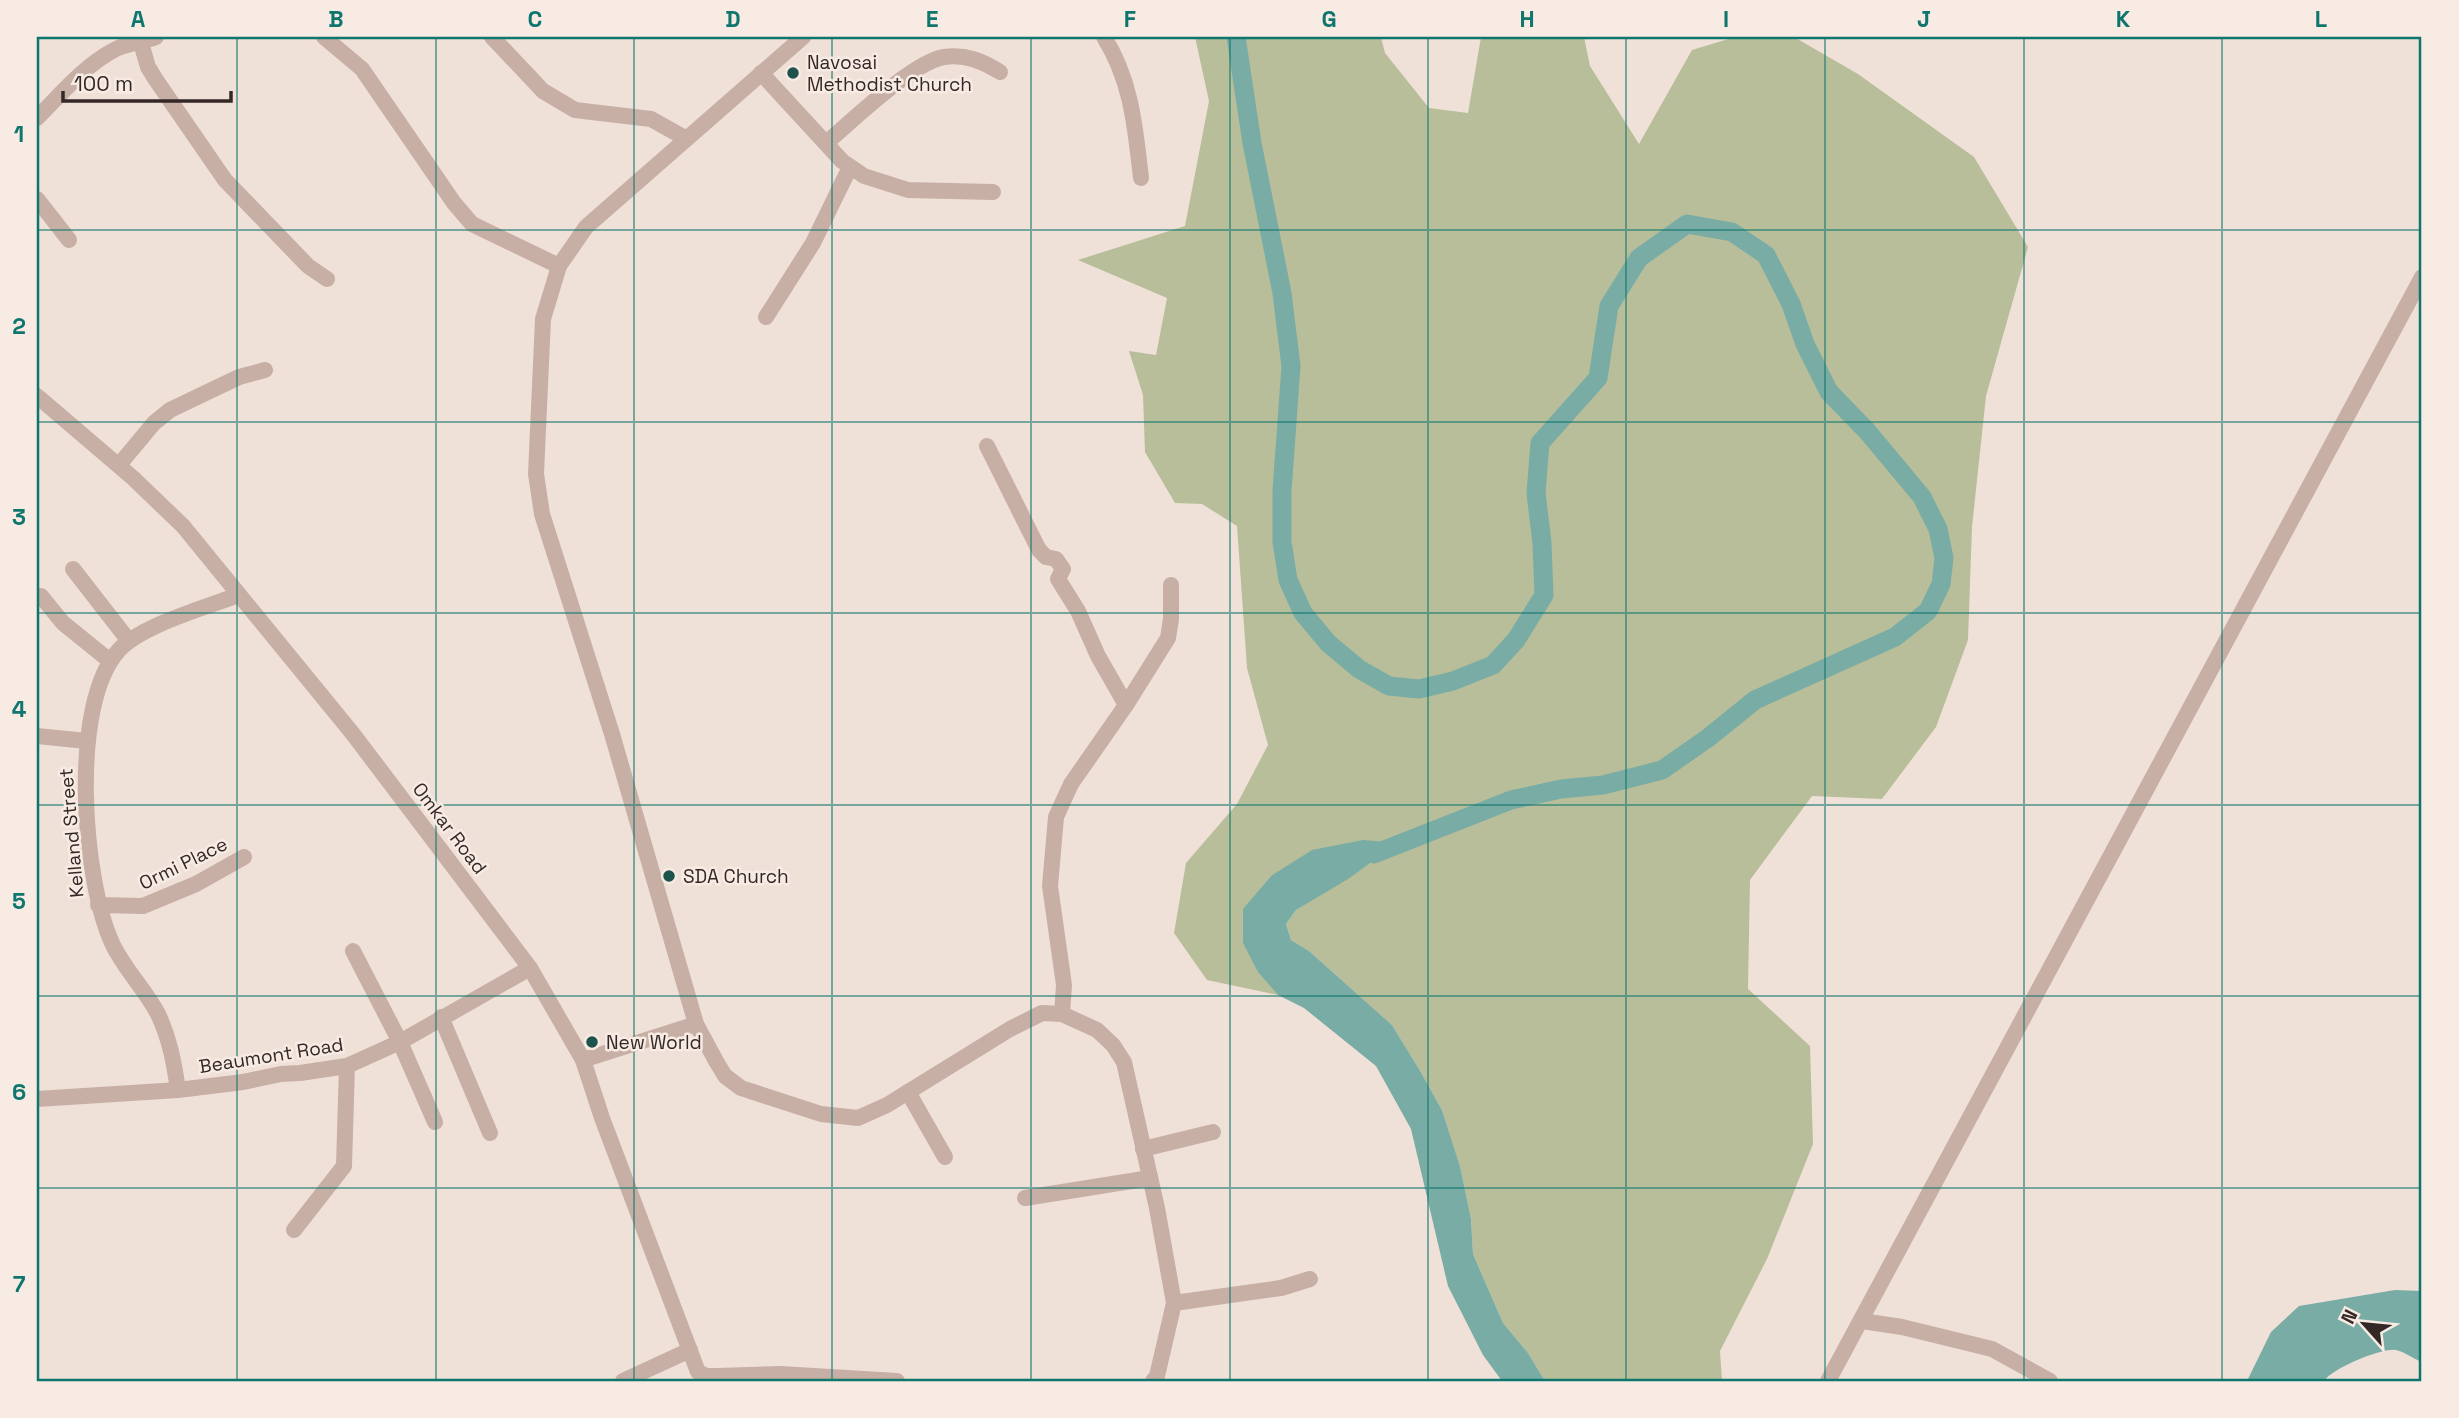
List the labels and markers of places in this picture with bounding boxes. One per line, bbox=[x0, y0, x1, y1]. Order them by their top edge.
place label: Navosai Methodist Church bbox=[807, 50, 972, 97]
marker: Navosai Methodist Church bbox=[785, 65, 801, 81]
place label: SDA Church bbox=[683, 864, 789, 889]
marker: SDA Church bbox=[661, 868, 677, 884]
place label: New World bbox=[606, 1030, 702, 1055]
marker: New World bbox=[584, 1034, 600, 1050]

